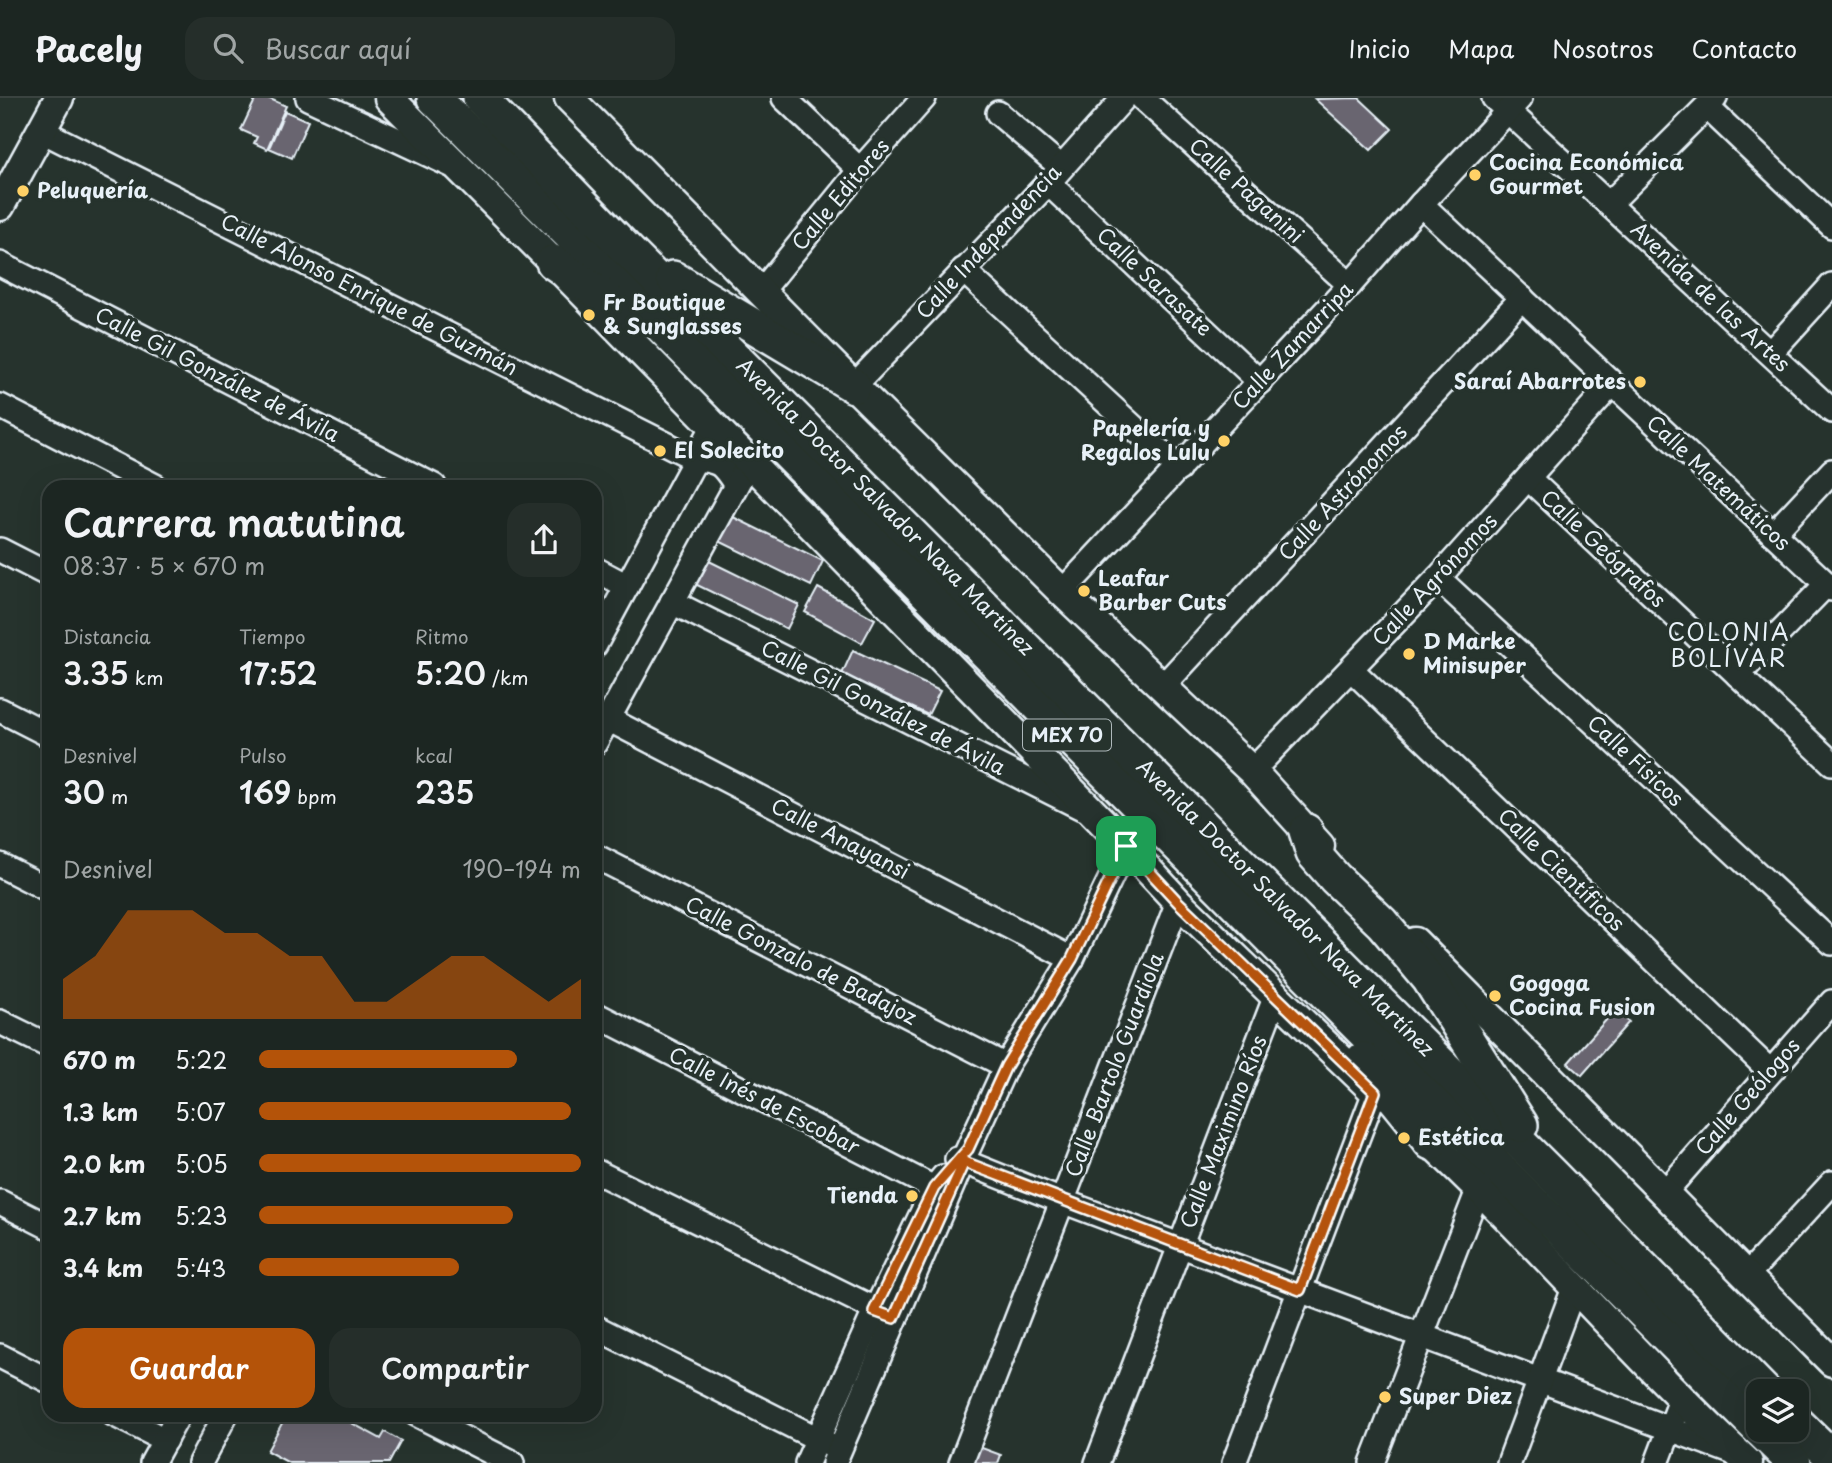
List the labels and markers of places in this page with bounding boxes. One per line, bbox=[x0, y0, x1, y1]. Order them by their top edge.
place label: Cocina Económica Gourmet bbox=[1489, 145, 1684, 201]
marker: Cocina Económica Gourmet bbox=[1467, 167, 1483, 183]
place label: Peluquería bbox=[37, 173, 148, 205]
marker: Peluquería bbox=[15, 183, 31, 199]
place label: Fr Boutique & Sunglasses bbox=[603, 285, 742, 341]
marker: Fr Boutique & Sunglasses bbox=[581, 307, 597, 323]
place label: Saraí Abarrotes bbox=[1454, 364, 1626, 396]
marker: Saraí Abarrotes bbox=[1632, 374, 1648, 390]
place label: Papelería y Regalos Lulu bbox=[1081, 411, 1210, 467]
place label: El Solecito bbox=[674, 433, 784, 465]
marker: Papelería y Regalos Lulu bbox=[1216, 433, 1232, 449]
marker: El Solecito bbox=[652, 443, 668, 459]
place label: Leafar Barber Cuts bbox=[1098, 561, 1227, 617]
marker: Leafar Barber Cuts bbox=[1076, 583, 1092, 599]
place label: D Marke Minisuper bbox=[1423, 624, 1526, 680]
marker: D Marke Minisuper bbox=[1401, 646, 1417, 662]
pin bbox=[1096, 816, 1156, 876]
place label: Gogoga Cocina Fusion bbox=[1509, 966, 1656, 1022]
marker: Gogoga Cocina Fusion bbox=[1487, 988, 1503, 1004]
place label: Estética bbox=[1418, 1120, 1505, 1152]
marker: Estética bbox=[1396, 1130, 1412, 1146]
place label: Tienda bbox=[827, 1178, 899, 1210]
marker: Tienda bbox=[904, 1188, 920, 1204]
place label: Super Diez bbox=[1399, 1379, 1512, 1411]
marker: Super Diez bbox=[1377, 1389, 1393, 1405]

